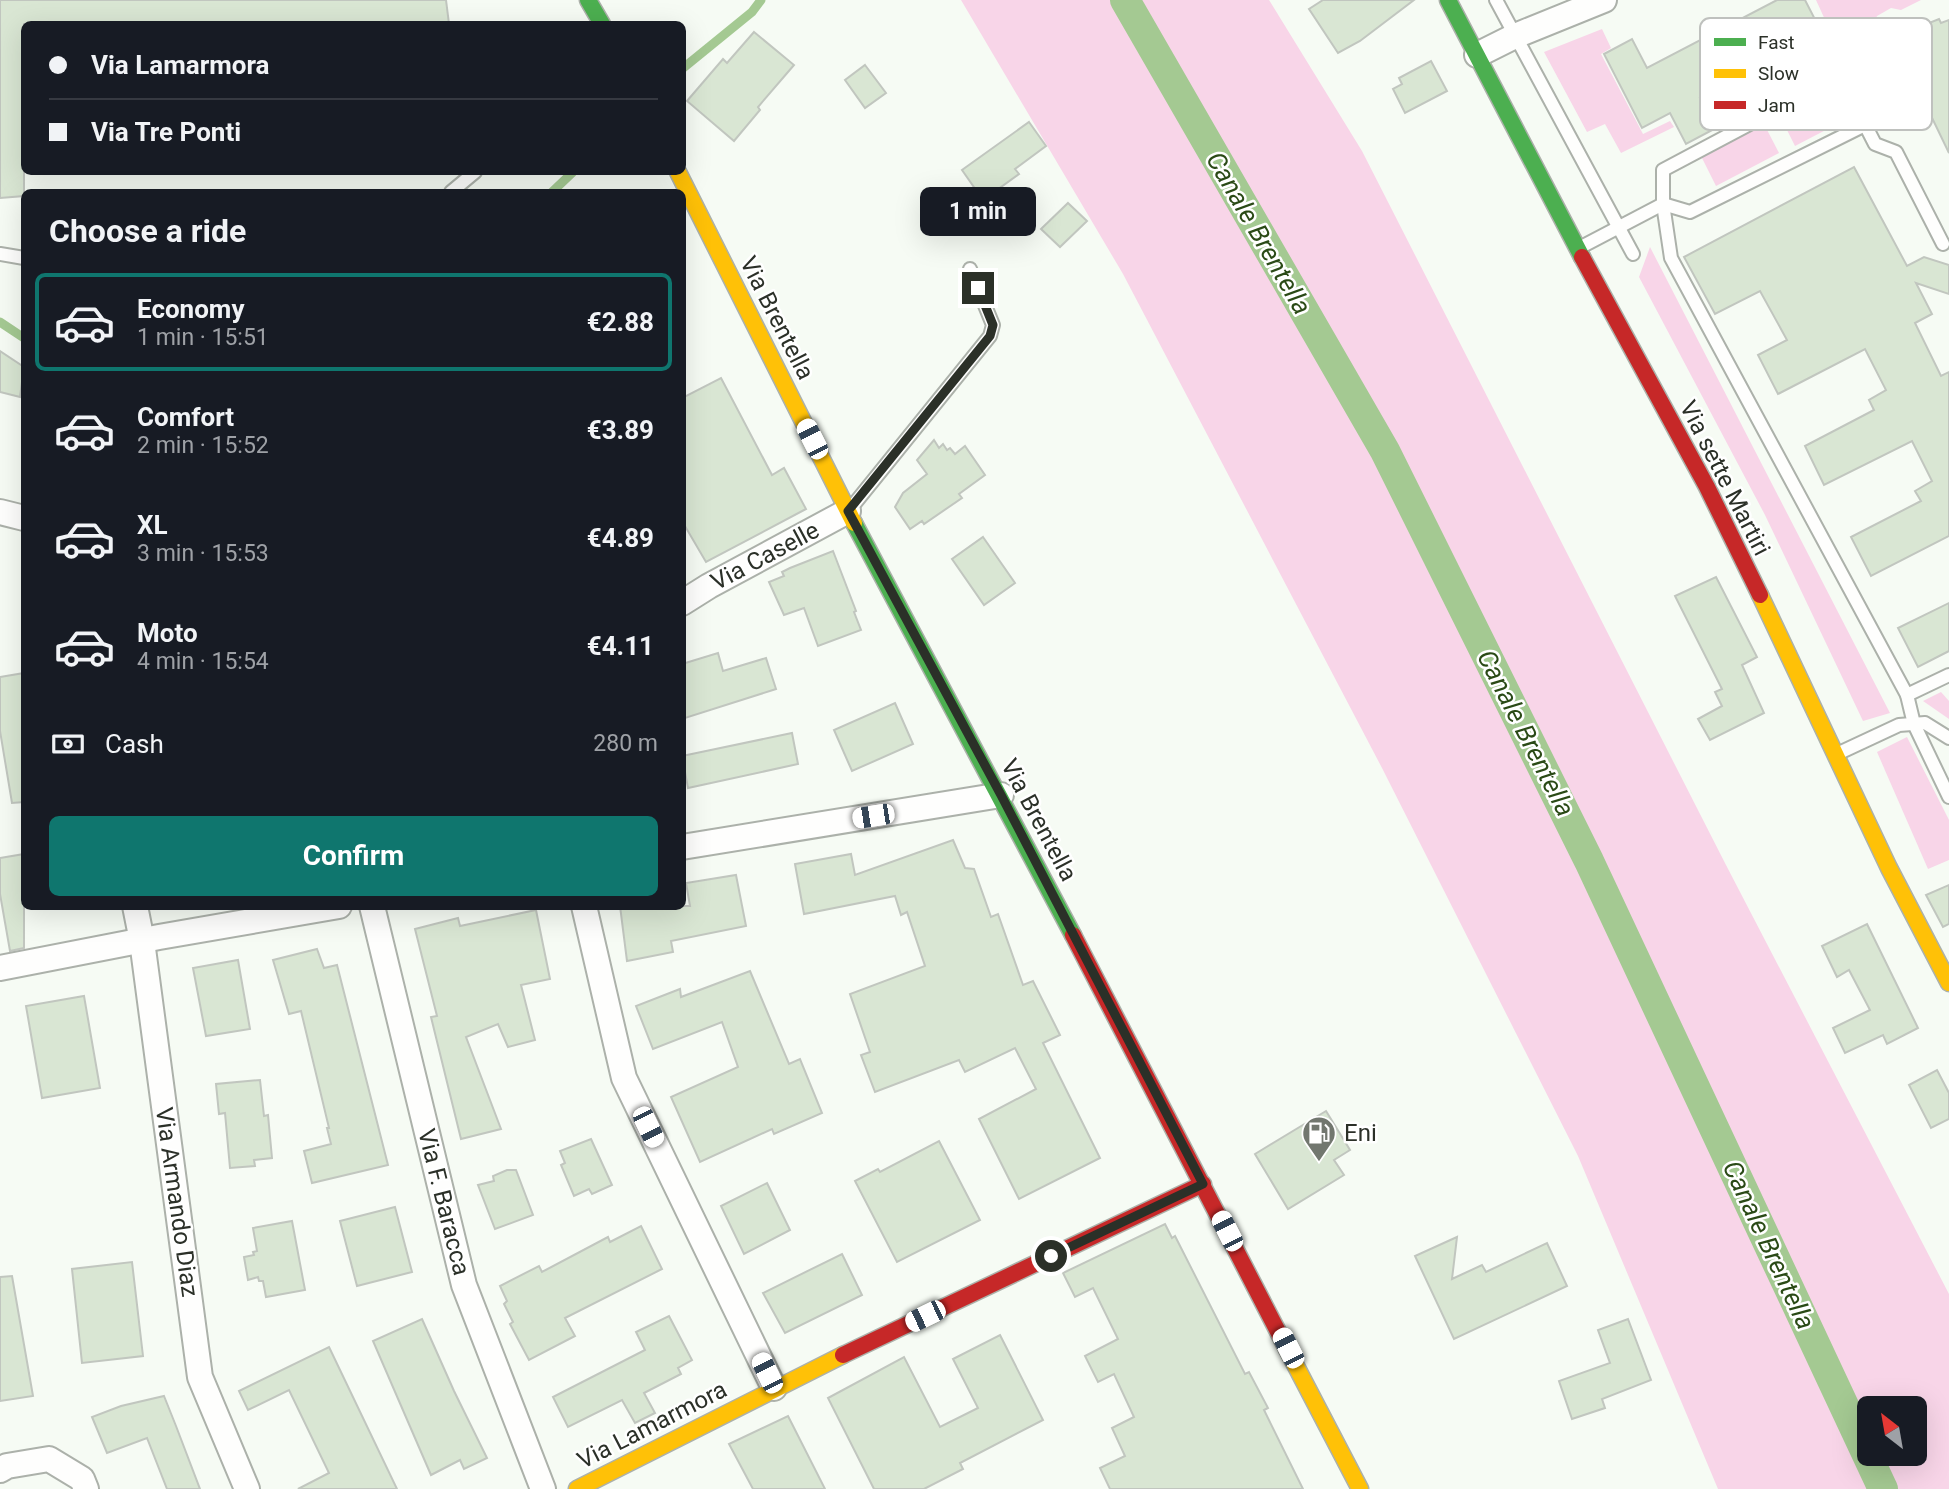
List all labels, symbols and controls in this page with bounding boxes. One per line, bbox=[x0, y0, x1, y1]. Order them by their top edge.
legend bbox=[1700, 18, 1932, 130]
text: Fast bbox=[1758, 31, 1795, 54]
text: Via Lamarmora bbox=[91, 50, 269, 80]
text: Slow bbox=[1758, 62, 1799, 85]
text: Jam bbox=[1758, 94, 1795, 117]
text: Via Tre Ponti bbox=[91, 117, 241, 147]
water label: Canale Brentella bbox=[1200, 146, 1318, 320]
callout: 1 min bbox=[920, 187, 1036, 236]
text: 1 min bbox=[949, 198, 1007, 225]
text: Choose a ride bbox=[49, 212, 246, 250]
street label: Via Brentella bbox=[734, 252, 820, 384]
route end bbox=[962, 272, 994, 304]
icon: car bbox=[53, 291, 116, 354]
text: Economy bbox=[137, 294, 244, 324]
text: €2.88 bbox=[587, 307, 654, 337]
text: 1 min · 15:51 bbox=[137, 324, 269, 351]
street label: Via sette Martiri bbox=[1674, 396, 1776, 560]
icon: car bbox=[53, 399, 116, 462]
text: Comfort bbox=[137, 402, 234, 432]
text: €3.89 bbox=[587, 415, 654, 445]
car bbox=[794, 416, 831, 462]
text: 2 min · 15:52 bbox=[137, 432, 269, 459]
icon: car bbox=[53, 507, 116, 570]
text: XL bbox=[137, 510, 168, 540]
street label: Via Caselle bbox=[706, 516, 824, 596]
text: €4.89 bbox=[587, 523, 654, 553]
text: 3 min · 15:53 bbox=[137, 540, 269, 567]
icon: car bbox=[53, 615, 116, 678]
text: Moto bbox=[137, 618, 198, 648]
text: €4.11 bbox=[587, 631, 654, 661]
water label: Canale Brentella bbox=[1471, 645, 1581, 821]
text: 4 min · 15:54 bbox=[137, 648, 269, 675]
icon: cash bbox=[49, 725, 87, 763]
text: Cash bbox=[105, 729, 164, 759]
text: 280 m bbox=[593, 730, 658, 757]
street label: Via Brentella bbox=[995, 754, 1083, 886]
car bbox=[851, 802, 896, 830]
button: Confirm bbox=[49, 816, 658, 896]
car bbox=[630, 1104, 667, 1150]
street label: Via Armando Diaz bbox=[150, 1105, 204, 1299]
fuel station icon: Eni bbox=[1300, 1114, 1338, 1163]
place label: Eni bbox=[1344, 1119, 1377, 1147]
street label: Via F. Baracca bbox=[412, 1126, 476, 1278]
water label: Canale Brentella bbox=[1717, 1156, 1821, 1334]
car bbox=[1209, 1208, 1246, 1254]
route start bbox=[1035, 1240, 1067, 1272]
car bbox=[902, 1297, 949, 1335]
car bbox=[1270, 1325, 1307, 1371]
car bbox=[749, 1350, 786, 1396]
street label: Via Lamarmora bbox=[573, 1375, 731, 1475]
north arrow bbox=[1857, 1396, 1927, 1466]
map controls bbox=[1857, 1396, 1927, 1466]

